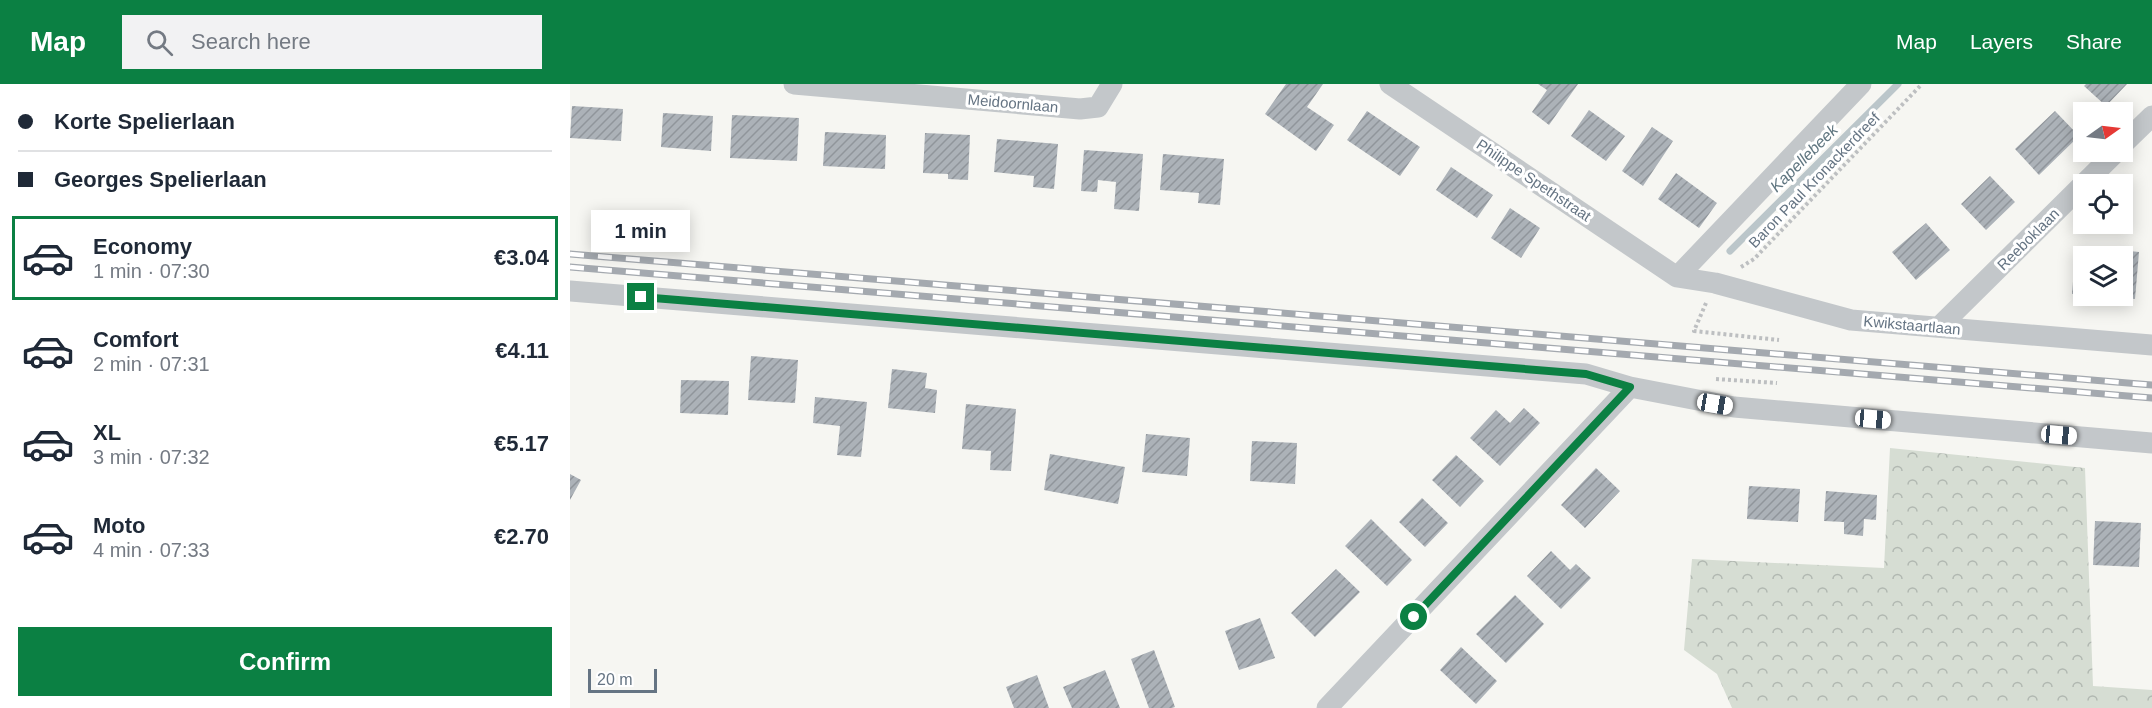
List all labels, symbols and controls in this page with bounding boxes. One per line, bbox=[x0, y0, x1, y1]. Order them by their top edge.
search box bbox=[122, 15, 542, 69]
text: Map bbox=[30, 26, 86, 57]
icon: search bbox=[143, 26, 176, 59]
text: Search here bbox=[191, 29, 311, 54]
text: Map bbox=[1896, 30, 1937, 53]
text: Layers bbox=[1970, 30, 2033, 53]
text: Share bbox=[2066, 30, 2122, 53]
street label: Meidoornlaan bbox=[967, 91, 1059, 115]
north arrow bbox=[2073, 102, 2133, 162]
map controls bbox=[2073, 102, 2133, 306]
street label: Baron Paul Kronackerdreef bbox=[1745, 108, 1884, 251]
text: Korte Spelierlaan bbox=[54, 109, 235, 134]
water label: Kapellebeek bbox=[1767, 120, 1842, 195]
street label: Philippe Spethstraat bbox=[1474, 135, 1595, 225]
text: Georges Spelierlaan bbox=[54, 167, 267, 192]
button: locate bbox=[2073, 174, 2133, 234]
street label: Reeboklaan bbox=[1994, 205, 2062, 273]
callout: 1 min bbox=[592, 210, 691, 252]
text: 1 min bbox=[614, 220, 667, 242]
icon: car bbox=[21, 231, 75, 285]
text: Economy bbox=[93, 234, 192, 259]
text: €3.04 bbox=[494, 245, 549, 270]
button: layers bbox=[2073, 246, 2133, 306]
text: 1 min · 07:30 bbox=[93, 260, 210, 282]
route end bbox=[627, 283, 654, 310]
street label: Kwikstaartlaan bbox=[1863, 312, 1961, 338]
icon: car bbox=[21, 324, 75, 378]
text: Comfort bbox=[93, 327, 179, 352]
text: €4.11 bbox=[495, 338, 549, 363]
text: 2 min · 07:31 bbox=[93, 353, 210, 375]
car bbox=[1696, 392, 1734, 416]
car bbox=[1854, 408, 1892, 430]
icon: car bbox=[21, 417, 75, 471]
text: XL bbox=[93, 420, 121, 445]
car bbox=[2040, 424, 2078, 446]
text: €5.17 bbox=[494, 431, 549, 456]
text: 3 min · 07:32 bbox=[93, 446, 210, 468]
icon: car bbox=[21, 510, 75, 564]
text: Moto bbox=[93, 513, 146, 538]
text: €2.70 bbox=[494, 524, 549, 549]
text: 4 min · 07:33 bbox=[93, 539, 210, 561]
route start bbox=[1400, 603, 1427, 630]
button: Confirm bbox=[18, 627, 552, 696]
scale bar bbox=[588, 666, 657, 694]
text: 20 m bbox=[597, 671, 633, 688]

